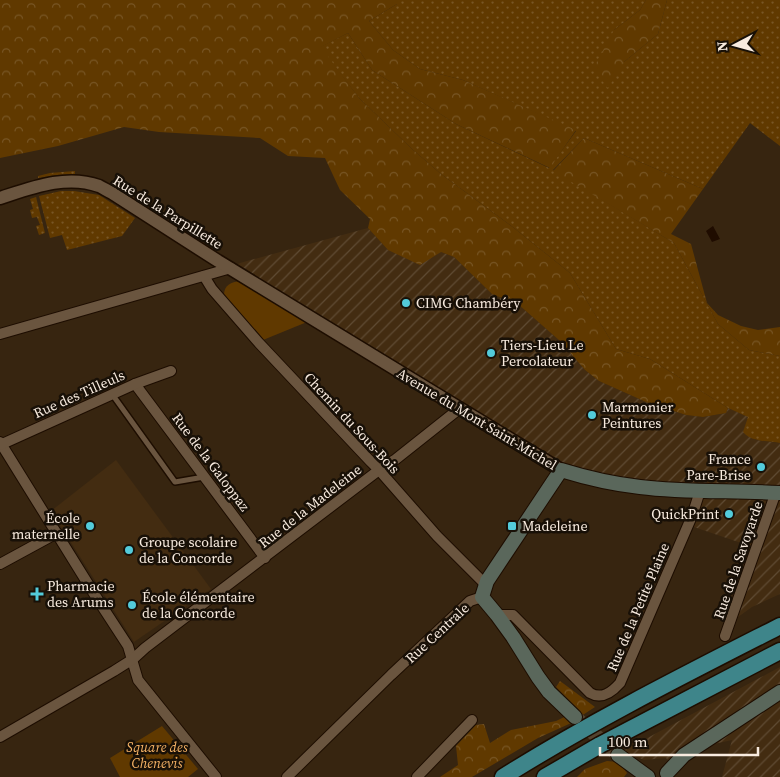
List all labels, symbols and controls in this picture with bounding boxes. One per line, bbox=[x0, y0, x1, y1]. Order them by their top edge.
north arrow bbox=[710, 20, 760, 70]
text: N bbox=[712, 40, 733, 52]
street label: Rue de la Parpillette bbox=[109, 170, 227, 254]
place label: CIMG Chambéry bbox=[416, 293, 521, 313]
marker: CIMG Chambéry bbox=[400, 297, 412, 309]
place label: Tiers-Lieu Le Percolateur bbox=[501, 335, 584, 371]
marker: Tiers-Lieu Le Percolateur bbox=[485, 347, 497, 359]
street label: Avenue du Mont Saint-Michel bbox=[393, 363, 561, 475]
street label: Rue des Tilleuls bbox=[30, 365, 128, 423]
street label: Chemin du Sous-Bois bbox=[300, 368, 404, 478]
place label: Marmonier Peintures bbox=[602, 397, 673, 433]
street label: Rue de la Galoppaz bbox=[167, 409, 255, 516]
marker: Marmonier Peintures bbox=[586, 409, 598, 421]
place label: France Pare-Brise bbox=[686, 449, 751, 485]
street label: Rue de la Madeleine bbox=[254, 459, 366, 553]
marker: France Pare-Brise bbox=[755, 461, 767, 473]
street label: Rue de la Savoyarde bbox=[708, 498, 768, 622]
place label: QuickPrint bbox=[651, 504, 719, 524]
place label: École maternelle bbox=[12, 508, 80, 544]
marker: QuickPrint bbox=[723, 508, 735, 520]
place label: Madeleine bbox=[522, 516, 588, 536]
marker: École maternelle bbox=[84, 520, 96, 532]
marker: Madeleine bbox=[506, 520, 518, 532]
place label: Groupe scolaire de la Concorde bbox=[139, 532, 237, 568]
street label: Rue de la Petite Plaine bbox=[602, 540, 674, 674]
marker: Groupe scolaire de la Concorde bbox=[123, 544, 135, 556]
place label: Pharmacie des Arums bbox=[47, 576, 115, 612]
place label: École élémentaire de la Concorde bbox=[142, 587, 255, 623]
marker: Pharmacie des Arums bbox=[31, 588, 43, 600]
street label: Rue Centrale bbox=[401, 598, 473, 668]
marker: École élémentaire de la Concorde bbox=[126, 599, 138, 611]
scale bar bbox=[600, 724, 758, 756]
text: 100 m bbox=[608, 731, 648, 752]
park label: Square des Chenevis bbox=[126, 737, 189, 773]

